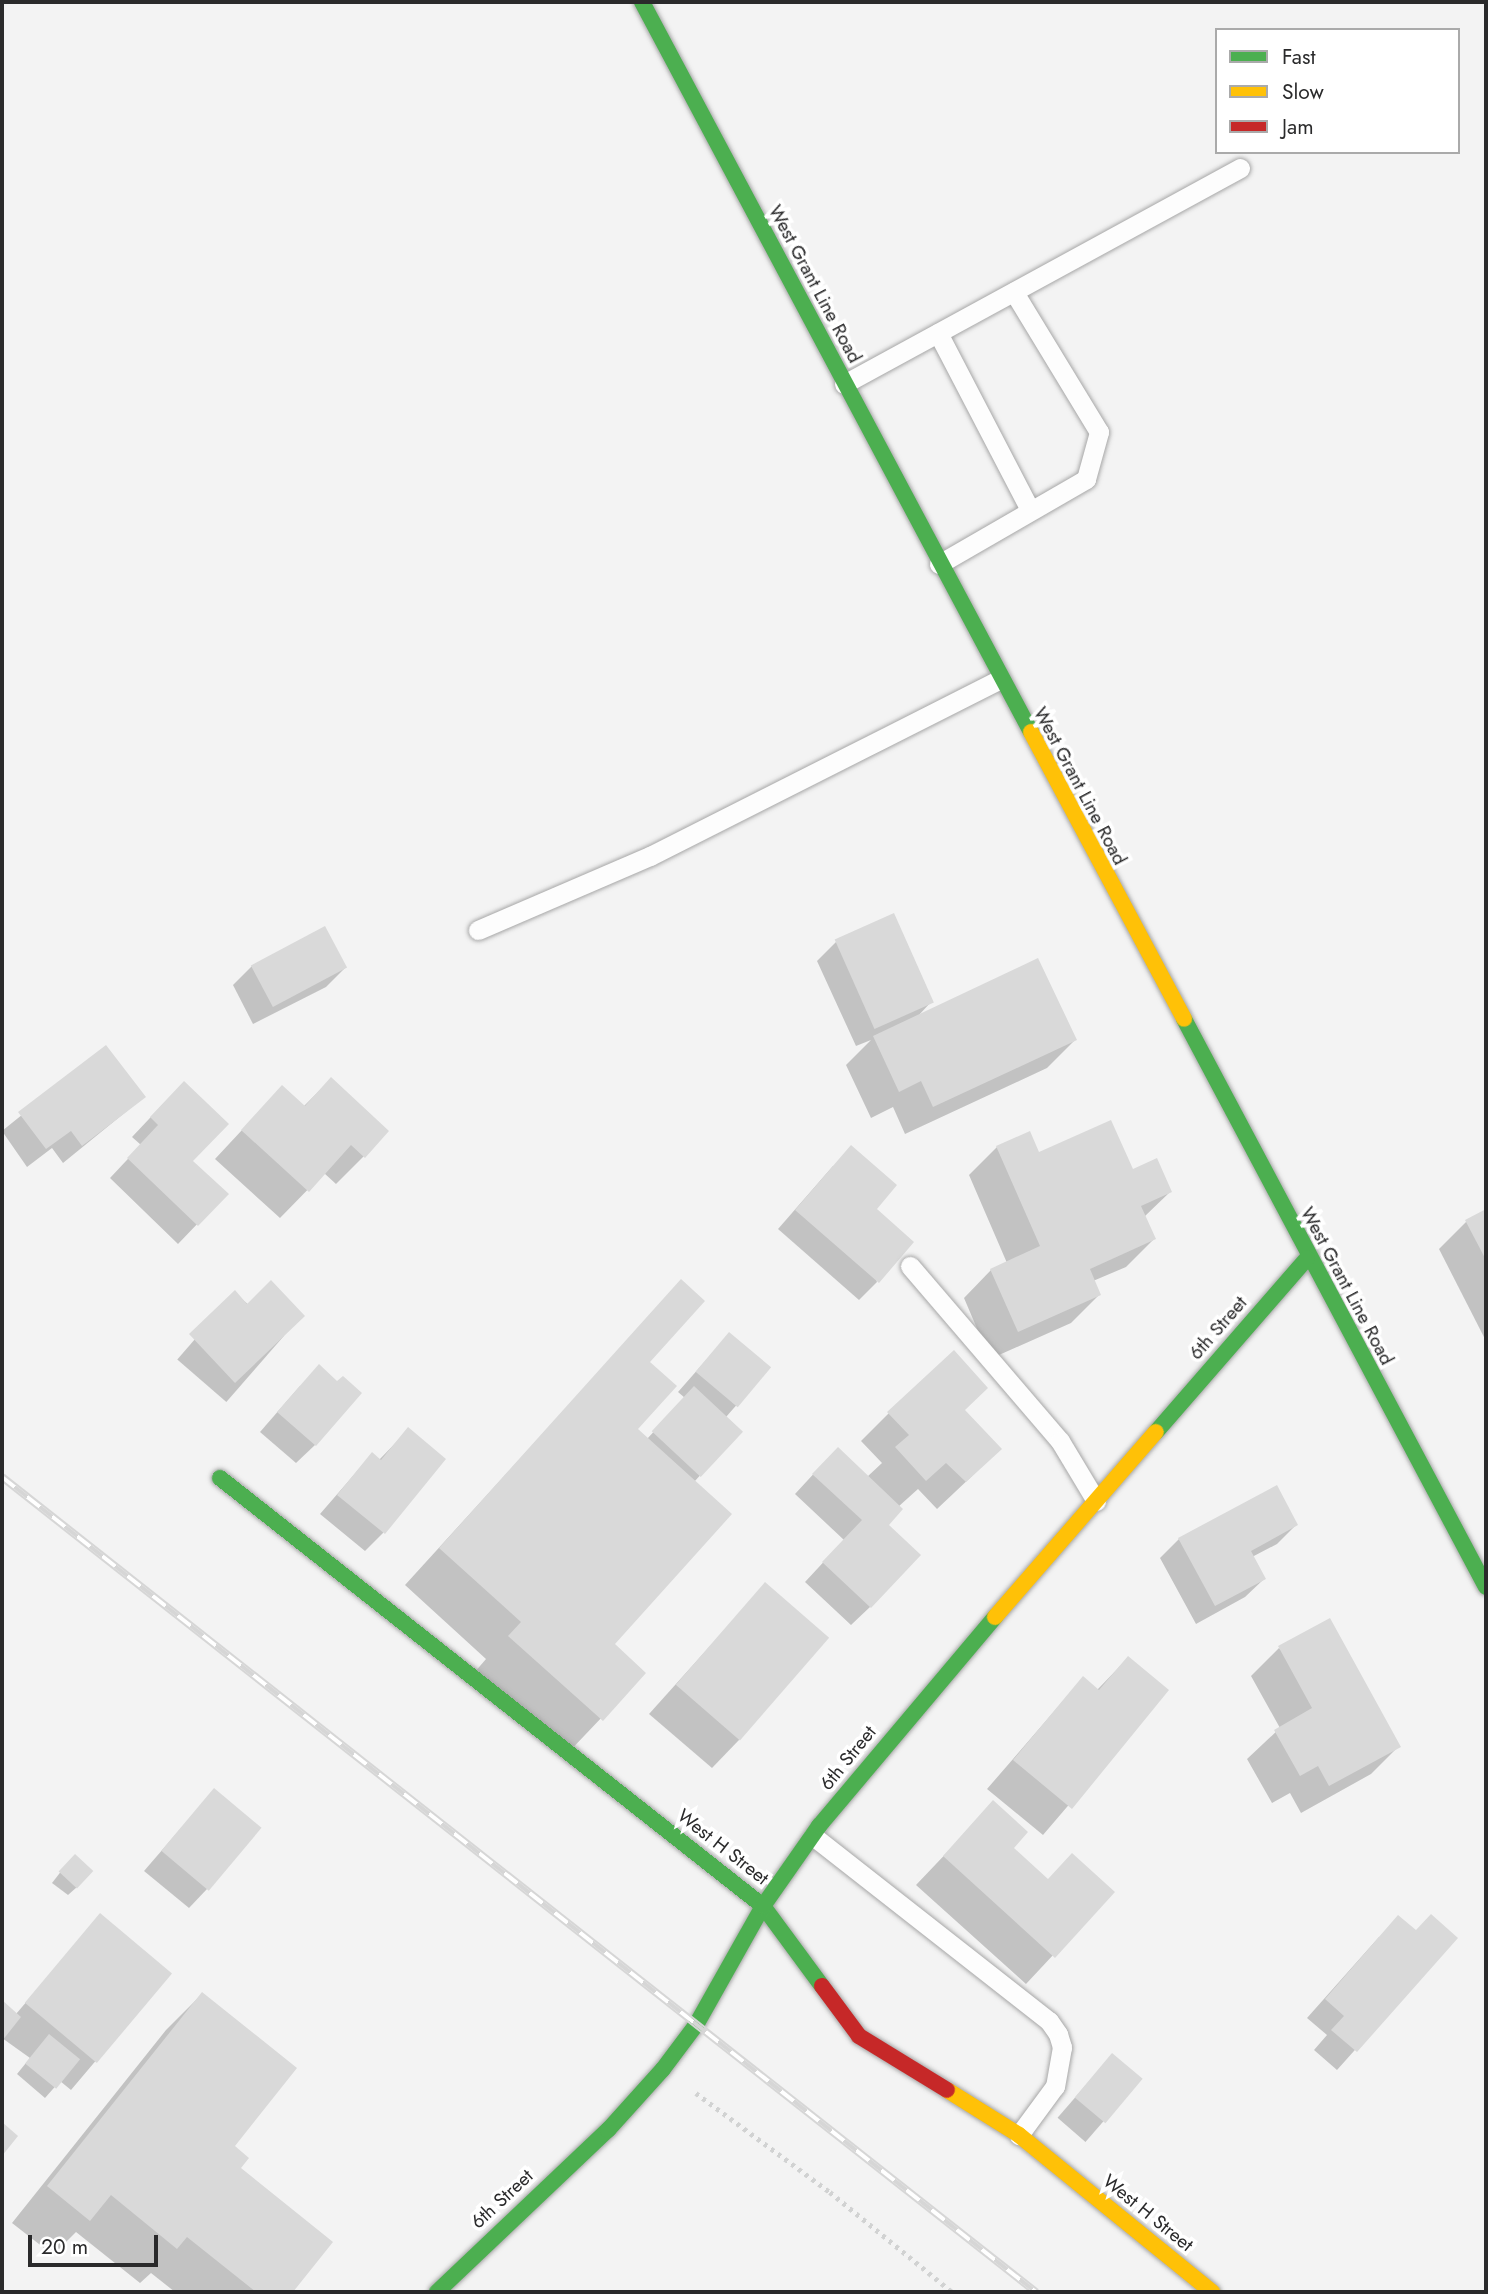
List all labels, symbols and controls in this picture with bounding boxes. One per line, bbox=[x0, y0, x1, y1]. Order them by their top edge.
legend bbox=[1215, 28, 1460, 154]
text: Fast bbox=[1282, 42, 1315, 72]
text: Slow bbox=[1282, 77, 1324, 107]
text: Jam bbox=[1282, 112, 1314, 142]
street label: West Grant Line Road bbox=[764, 201, 866, 367]
street label: West Grant Line Road bbox=[1029, 703, 1131, 869]
street label: West Grant Line Road bbox=[1296, 1203, 1398, 1369]
street label: 6th Street bbox=[1184, 1292, 1252, 1364]
street label: 6th Street bbox=[815, 1721, 881, 1795]
street label: West H Street bbox=[673, 1804, 773, 1890]
street label: 6th Street bbox=[466, 2165, 538, 2233]
street label: West H Street bbox=[1098, 2170, 1198, 2256]
scale bar bbox=[32, 2220, 161, 2264]
text: 20 m bbox=[41, 2232, 88, 2262]

